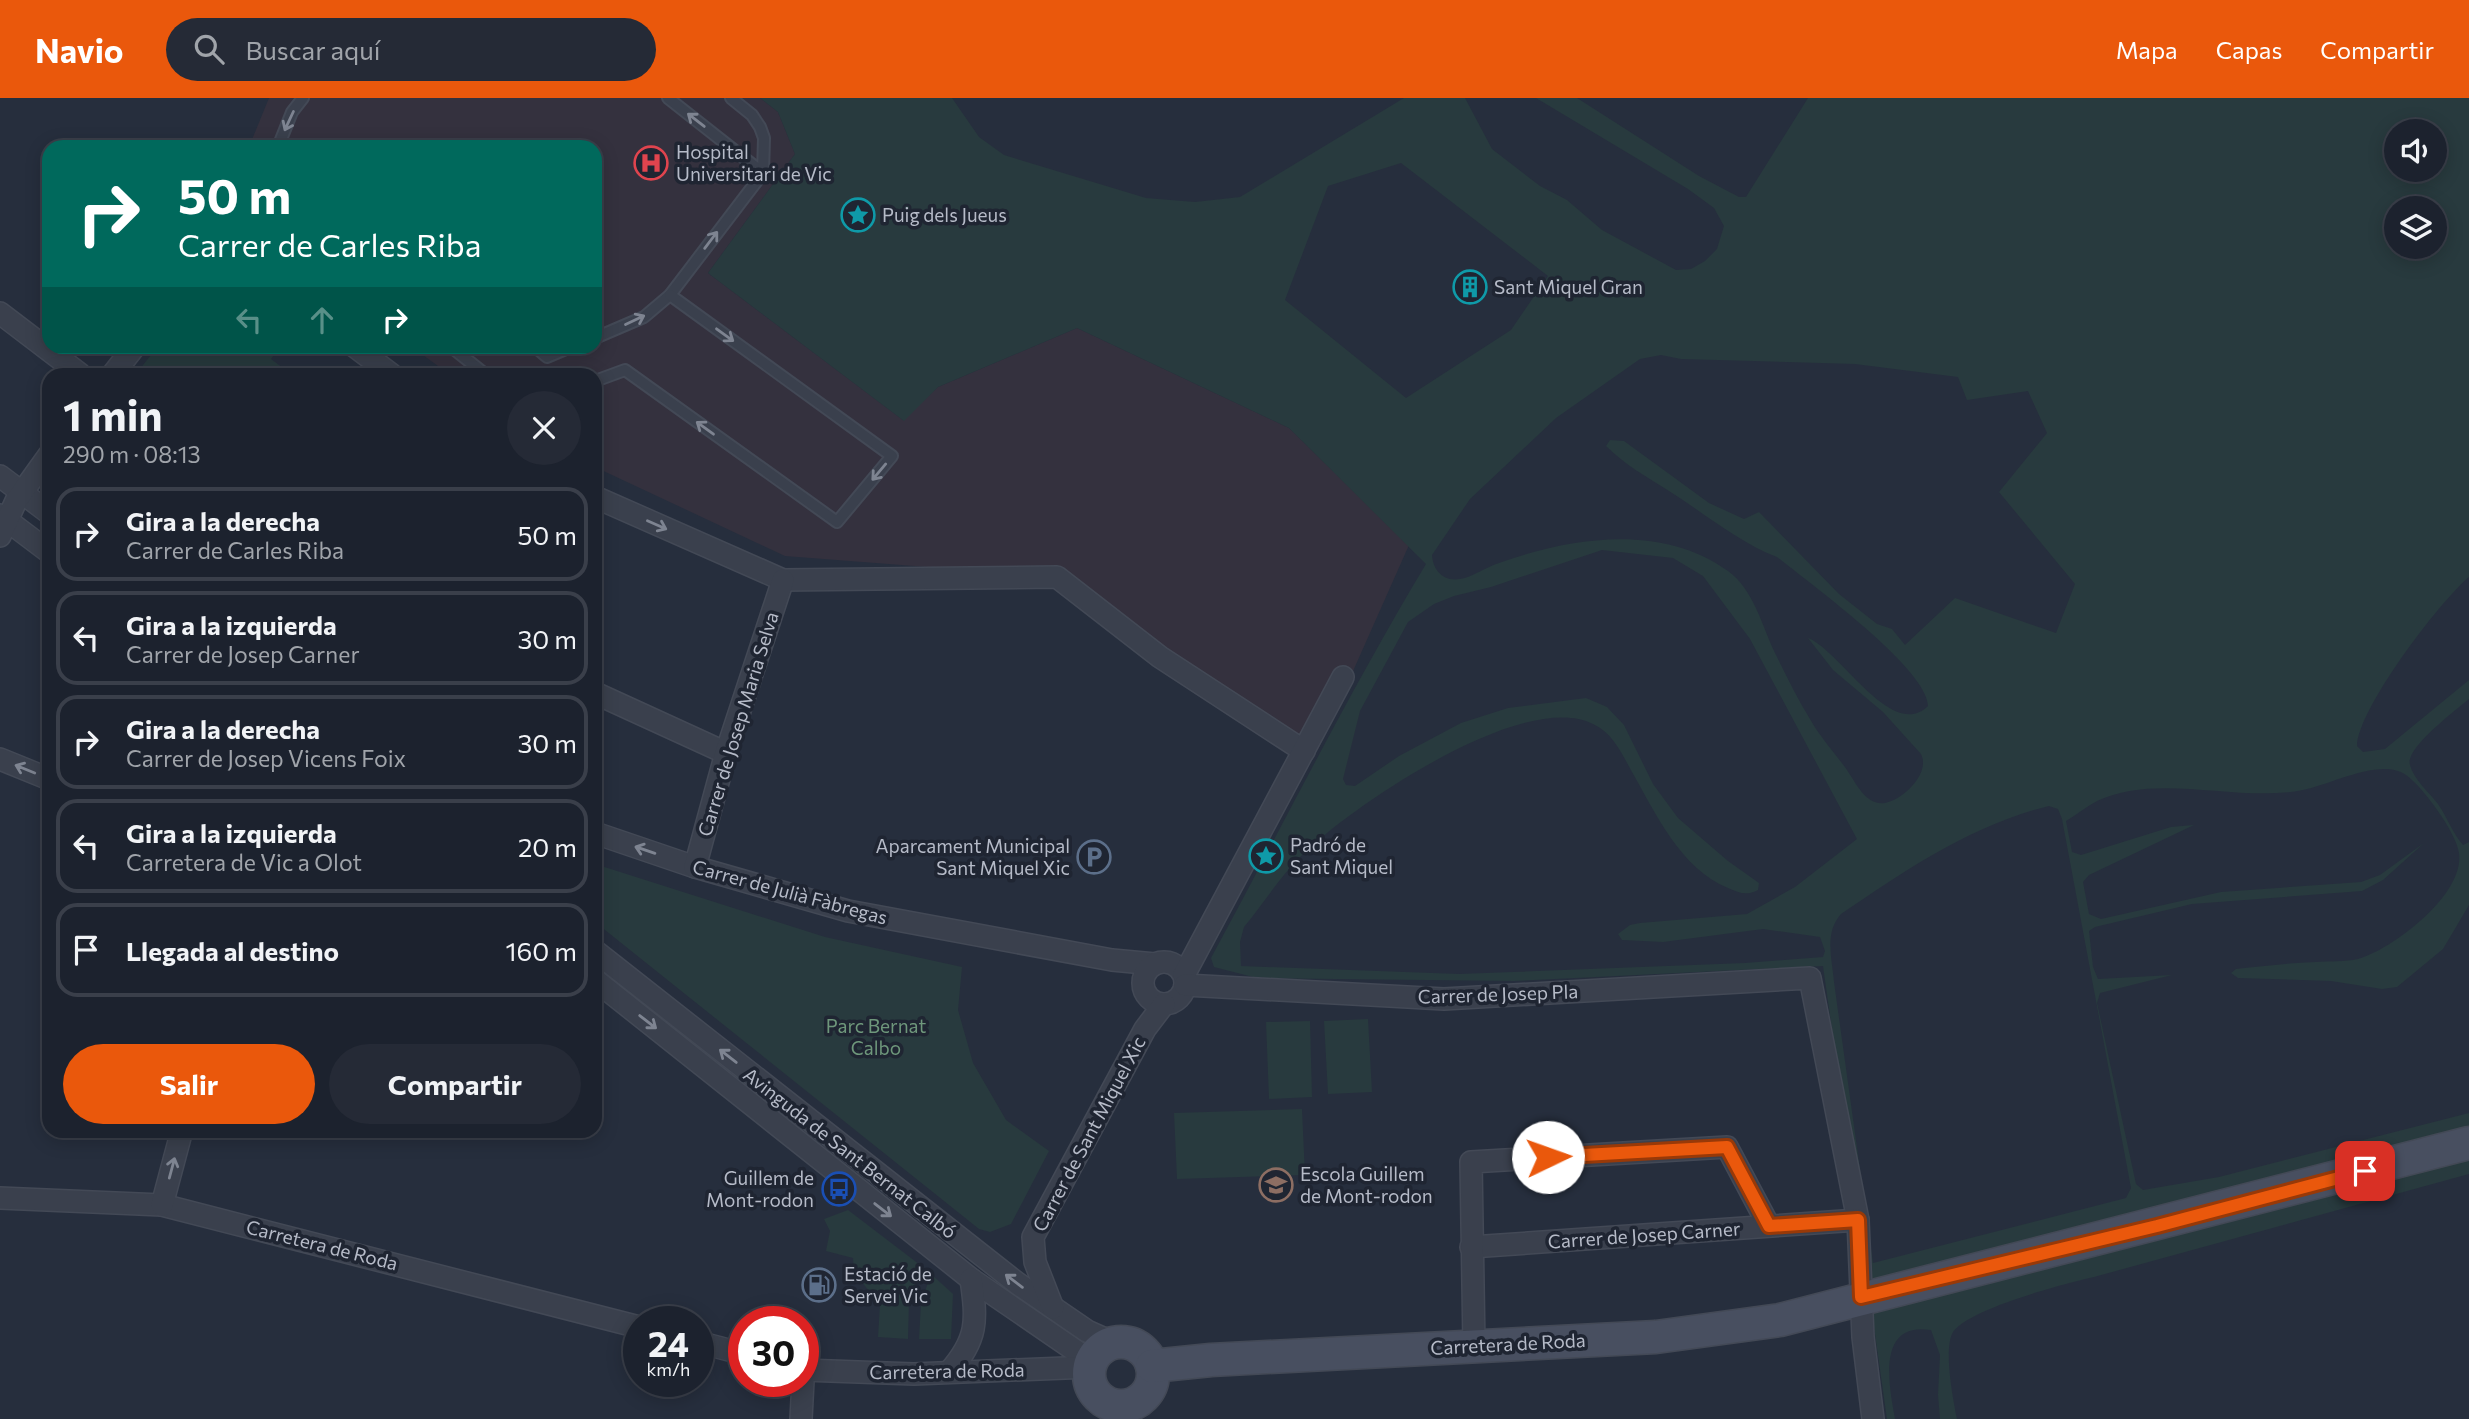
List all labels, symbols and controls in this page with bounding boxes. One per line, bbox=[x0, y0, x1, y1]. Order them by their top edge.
search box bbox=[166, 18, 656, 81]
text: Navio bbox=[35, 29, 124, 70]
icon: search bbox=[190, 30, 228, 68]
text: Buscar aquí bbox=[246, 34, 381, 65]
text: Mapa bbox=[2116, 35, 2178, 64]
text: Capas bbox=[2216, 35, 2282, 64]
text: Compartir bbox=[2320, 35, 2434, 64]
one-way arrow bbox=[282, 110, 295, 131]
one-way arrow bbox=[688, 112, 706, 128]
map controls bbox=[2384, 119, 2447, 259]
button: sound bbox=[2384, 119, 2447, 182]
place label: Hospital Universitari de Vic bbox=[676, 140, 832, 185]
hospital icon: Hospital Universitari de Vic bbox=[632, 144, 670, 182]
text: 50 m bbox=[178, 164, 291, 224]
icon: right bbox=[63, 168, 154, 259]
place icon: Puig dels Jueus bbox=[839, 196, 877, 234]
button: layers bbox=[2384, 196, 2447, 259]
place label: Puig dels Jueus bbox=[882, 203, 1007, 226]
text: Carrer de Carles Riba bbox=[178, 224, 481, 264]
one-way arrow bbox=[703, 232, 718, 250]
building icon: Sant Miquel Gran bbox=[1451, 268, 1489, 306]
place label: Sant Miquel Gran bbox=[1494, 275, 1643, 298]
icon: left bbox=[230, 301, 268, 339]
icon: ahead bbox=[303, 301, 341, 339]
icon: right bbox=[376, 301, 414, 339]
one-way arrow bbox=[624, 313, 645, 327]
one-way arrow bbox=[715, 328, 734, 342]
text: 1 min bbox=[63, 388, 163, 440]
button: close bbox=[507, 391, 581, 465]
one-way arrow bbox=[696, 420, 715, 435]
text: 290 m · 08:13 bbox=[63, 440, 201, 468]
one-way arrow bbox=[871, 463, 887, 481]
text: Gira a la derecha bbox=[126, 505, 320, 536]
icon: right bbox=[67, 515, 105, 553]
text: 50 m bbox=[517, 519, 577, 550]
one-way arrow bbox=[646, 519, 668, 532]
text: Carrer de Carles Riba bbox=[126, 536, 344, 564]
text: Gira a la izquierda bbox=[126, 609, 337, 640]
street label: Carrer de Josep Maria Selva bbox=[692, 609, 783, 839]
icon: left bbox=[67, 619, 105, 657]
text: 30 m bbox=[518, 623, 577, 654]
text: Carrer de Josep Carner bbox=[126, 640, 360, 668]
text: Gira a la derecha bbox=[126, 713, 320, 744]
icon: right bbox=[67, 723, 105, 761]
text: 30 m bbox=[518, 727, 577, 758]
text: Carrer de Josep Vicens Foix bbox=[126, 744, 406, 772]
one-way arrow bbox=[14, 762, 36, 775]
text: Gira a la izquierda bbox=[126, 817, 337, 848]
icon: left bbox=[67, 827, 105, 865]
text: 20 m bbox=[518, 831, 577, 862]
place label: Padró de Sant Miquel bbox=[1290, 833, 1393, 878]
place label: Aparcament Municipal Sant Miquel Xic bbox=[875, 834, 1070, 879]
place icon: Padró de Sant Miquel bbox=[1247, 837, 1285, 875]
parking icon: Aparcament Municipal Sant Miquel Xic bbox=[1075, 838, 1113, 876]
one-way arrow bbox=[635, 843, 657, 855]
text: Carretera de Vic a Olot bbox=[126, 848, 362, 876]
street label: Carrer de Julià Fàbregas bbox=[690, 854, 890, 929]
icon: arrive bbox=[67, 931, 105, 969]
text: Llegada al destino bbox=[126, 935, 339, 966]
text: 160 m bbox=[505, 935, 577, 966]
street label: Carrer de Josep Pla bbox=[1417, 979, 1579, 1008]
park label: Parc Bernat Calbo bbox=[826, 1014, 927, 1059]
one-way arrow bbox=[639, 1015, 657, 1030]
street label: Carrer de Sant Miquel Xic bbox=[1027, 1032, 1150, 1235]
button: Salir bbox=[63, 1044, 315, 1124]
button: Compartir bbox=[329, 1044, 581, 1124]
one-way arrow bbox=[719, 1048, 737, 1063]
street label: Avinguda de Sant Bernat Calbó bbox=[739, 1062, 961, 1243]
position arrow bbox=[1511, 1120, 1585, 1194]
pin bbox=[2335, 1141, 2395, 1201]
icon: arrive bbox=[2346, 1152, 2384, 1190]
one-way arrow bbox=[166, 1157, 179, 1180]
place label: Escola Guillem de Mont-rodon bbox=[1300, 1162, 1433, 1207]
place label: Guillem de Mont-rodon bbox=[706, 1166, 814, 1211]
school or university icon: Escola Guillem de Mont-rodon bbox=[1257, 1166, 1295, 1204]
bus stop icon: Guillem de Mont-rodon bbox=[820, 1170, 858, 1208]
one-way arrow bbox=[874, 1203, 892, 1218]
street label: Carretera de Roda bbox=[244, 1215, 400, 1274]
street label: Carrer de Josep Carner bbox=[1547, 1216, 1741, 1253]
place label: Estació de Servei Vic bbox=[844, 1262, 932, 1307]
fuel station icon: Estació de Servei Vic bbox=[800, 1266, 838, 1304]
one-way arrow bbox=[1006, 1274, 1024, 1289]
speed limit sign: 30 bbox=[728, 1306, 819, 1397]
text: 24 bbox=[648, 1321, 689, 1364]
street label: Carretera de Roda bbox=[1430, 1328, 1586, 1359]
text: km/h bbox=[647, 1358, 690, 1380]
street label: Carretera de Roda bbox=[869, 1358, 1025, 1383]

